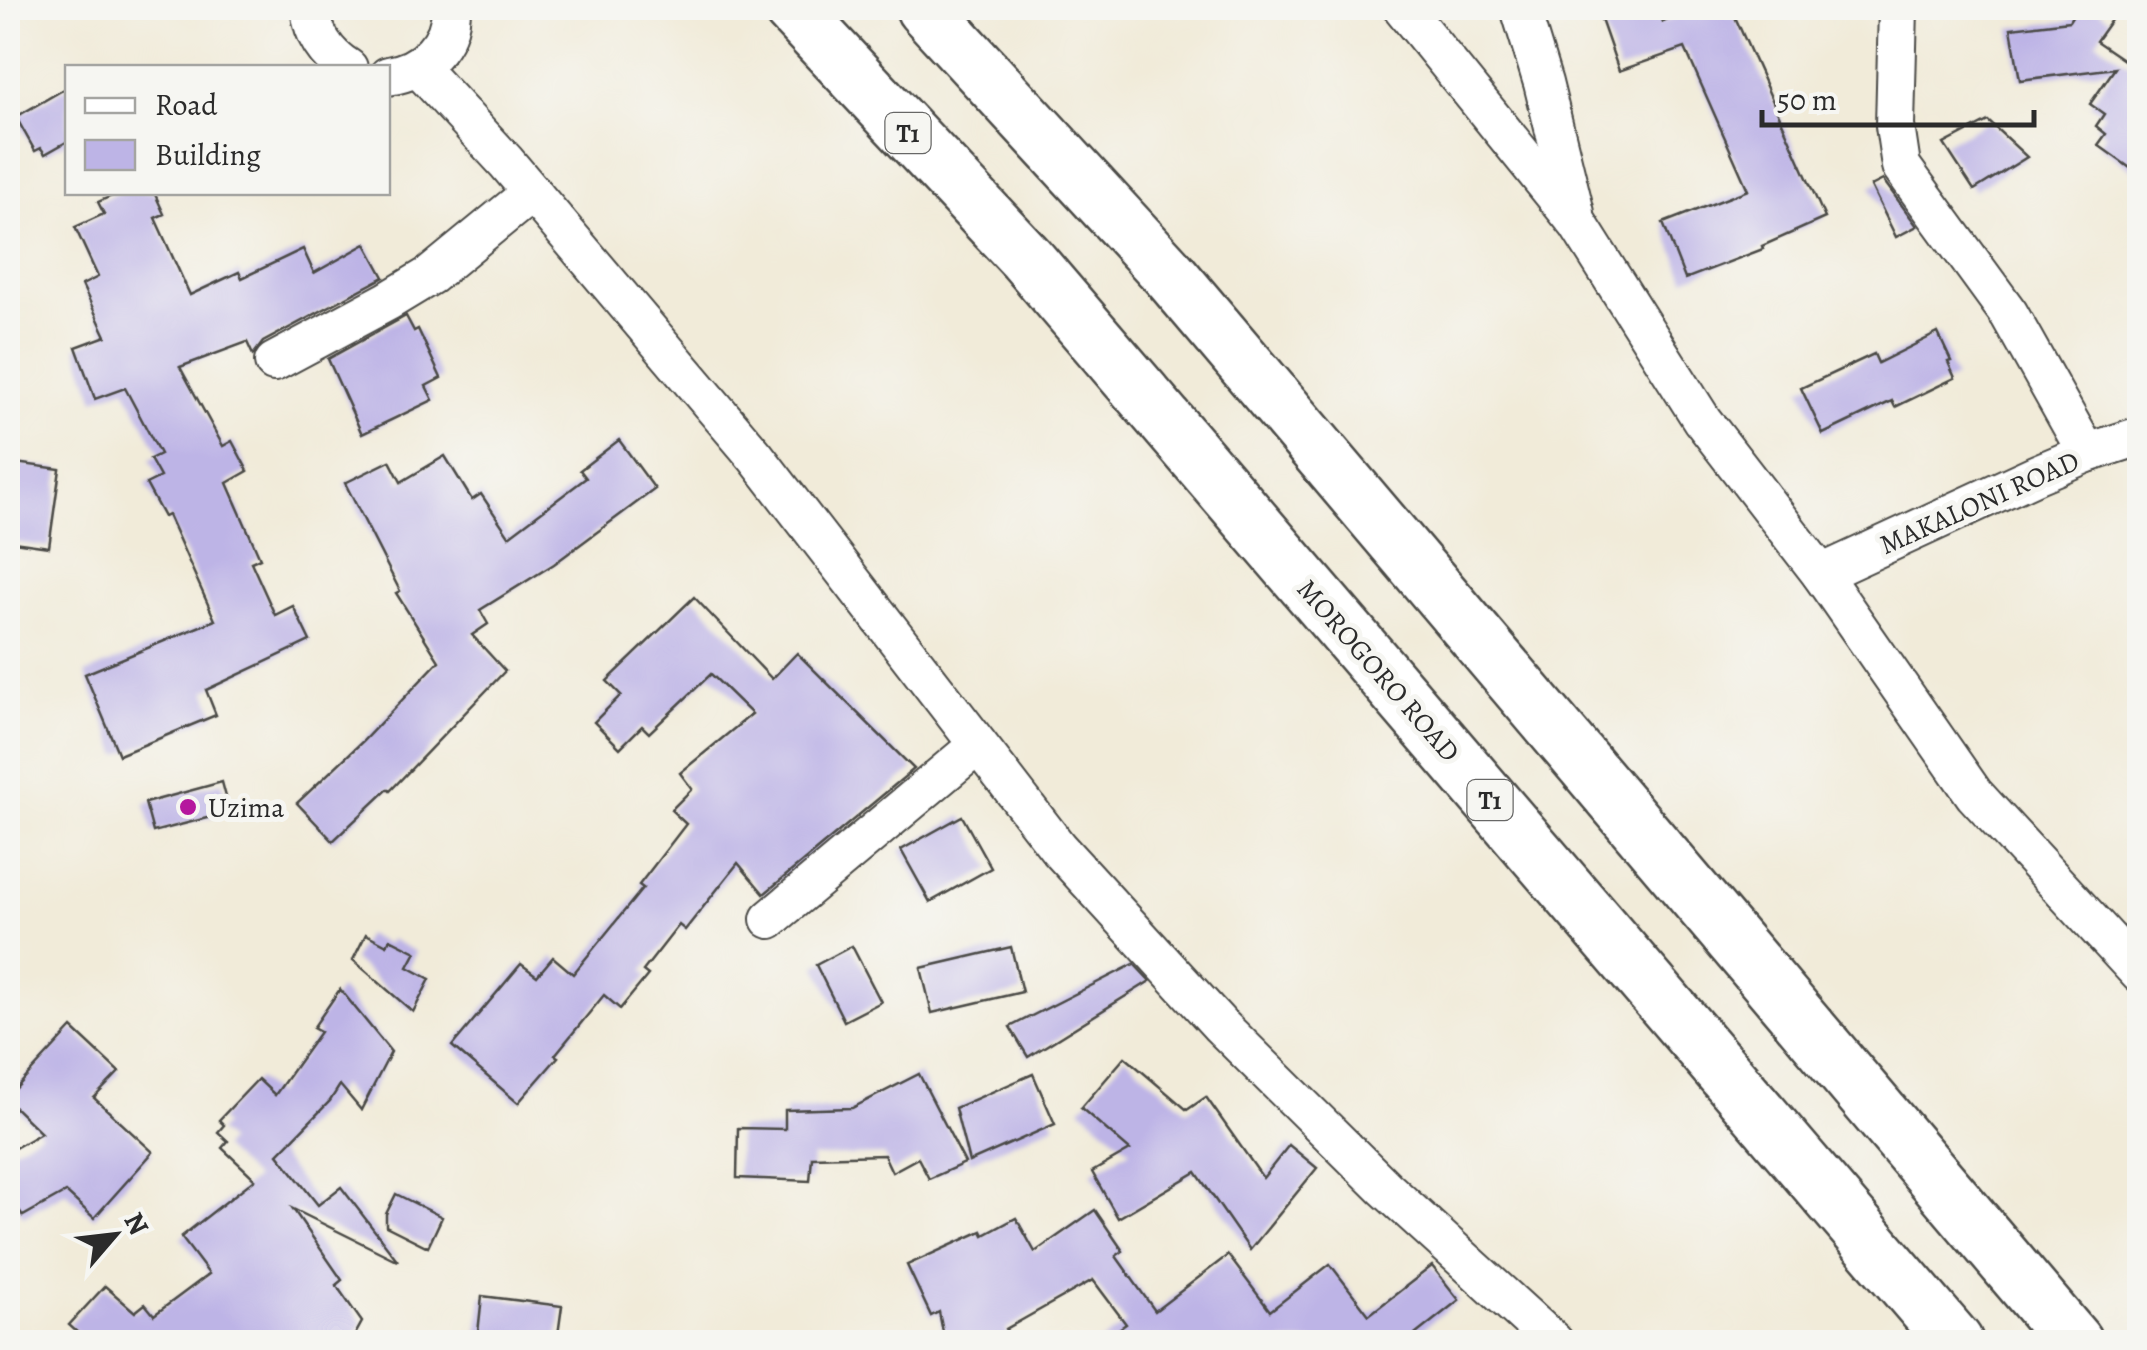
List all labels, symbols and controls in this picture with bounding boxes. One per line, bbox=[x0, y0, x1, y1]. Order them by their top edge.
legend bbox=[65, 65, 390, 195]
scale bar bbox=[1762, 65, 2034, 127]
text: 50 m bbox=[1777, 80, 1837, 120]
text: Road bbox=[155, 85, 218, 125]
road number: T1 bbox=[886, 113, 930, 153]
text: Building bbox=[155, 135, 261, 175]
street label: MAKALONI ROAD bbox=[1874, 442, 2085, 564]
street label: MOROGORO ROAD bbox=[1288, 571, 1468, 770]
road number: T1 bbox=[1468, 780, 1512, 820]
place label: Uzima bbox=[208, 789, 284, 827]
marker: Uzima bbox=[177, 796, 199, 818]
north arrow bbox=[65, 1185, 165, 1285]
text: N bbox=[115, 1206, 158, 1242]

